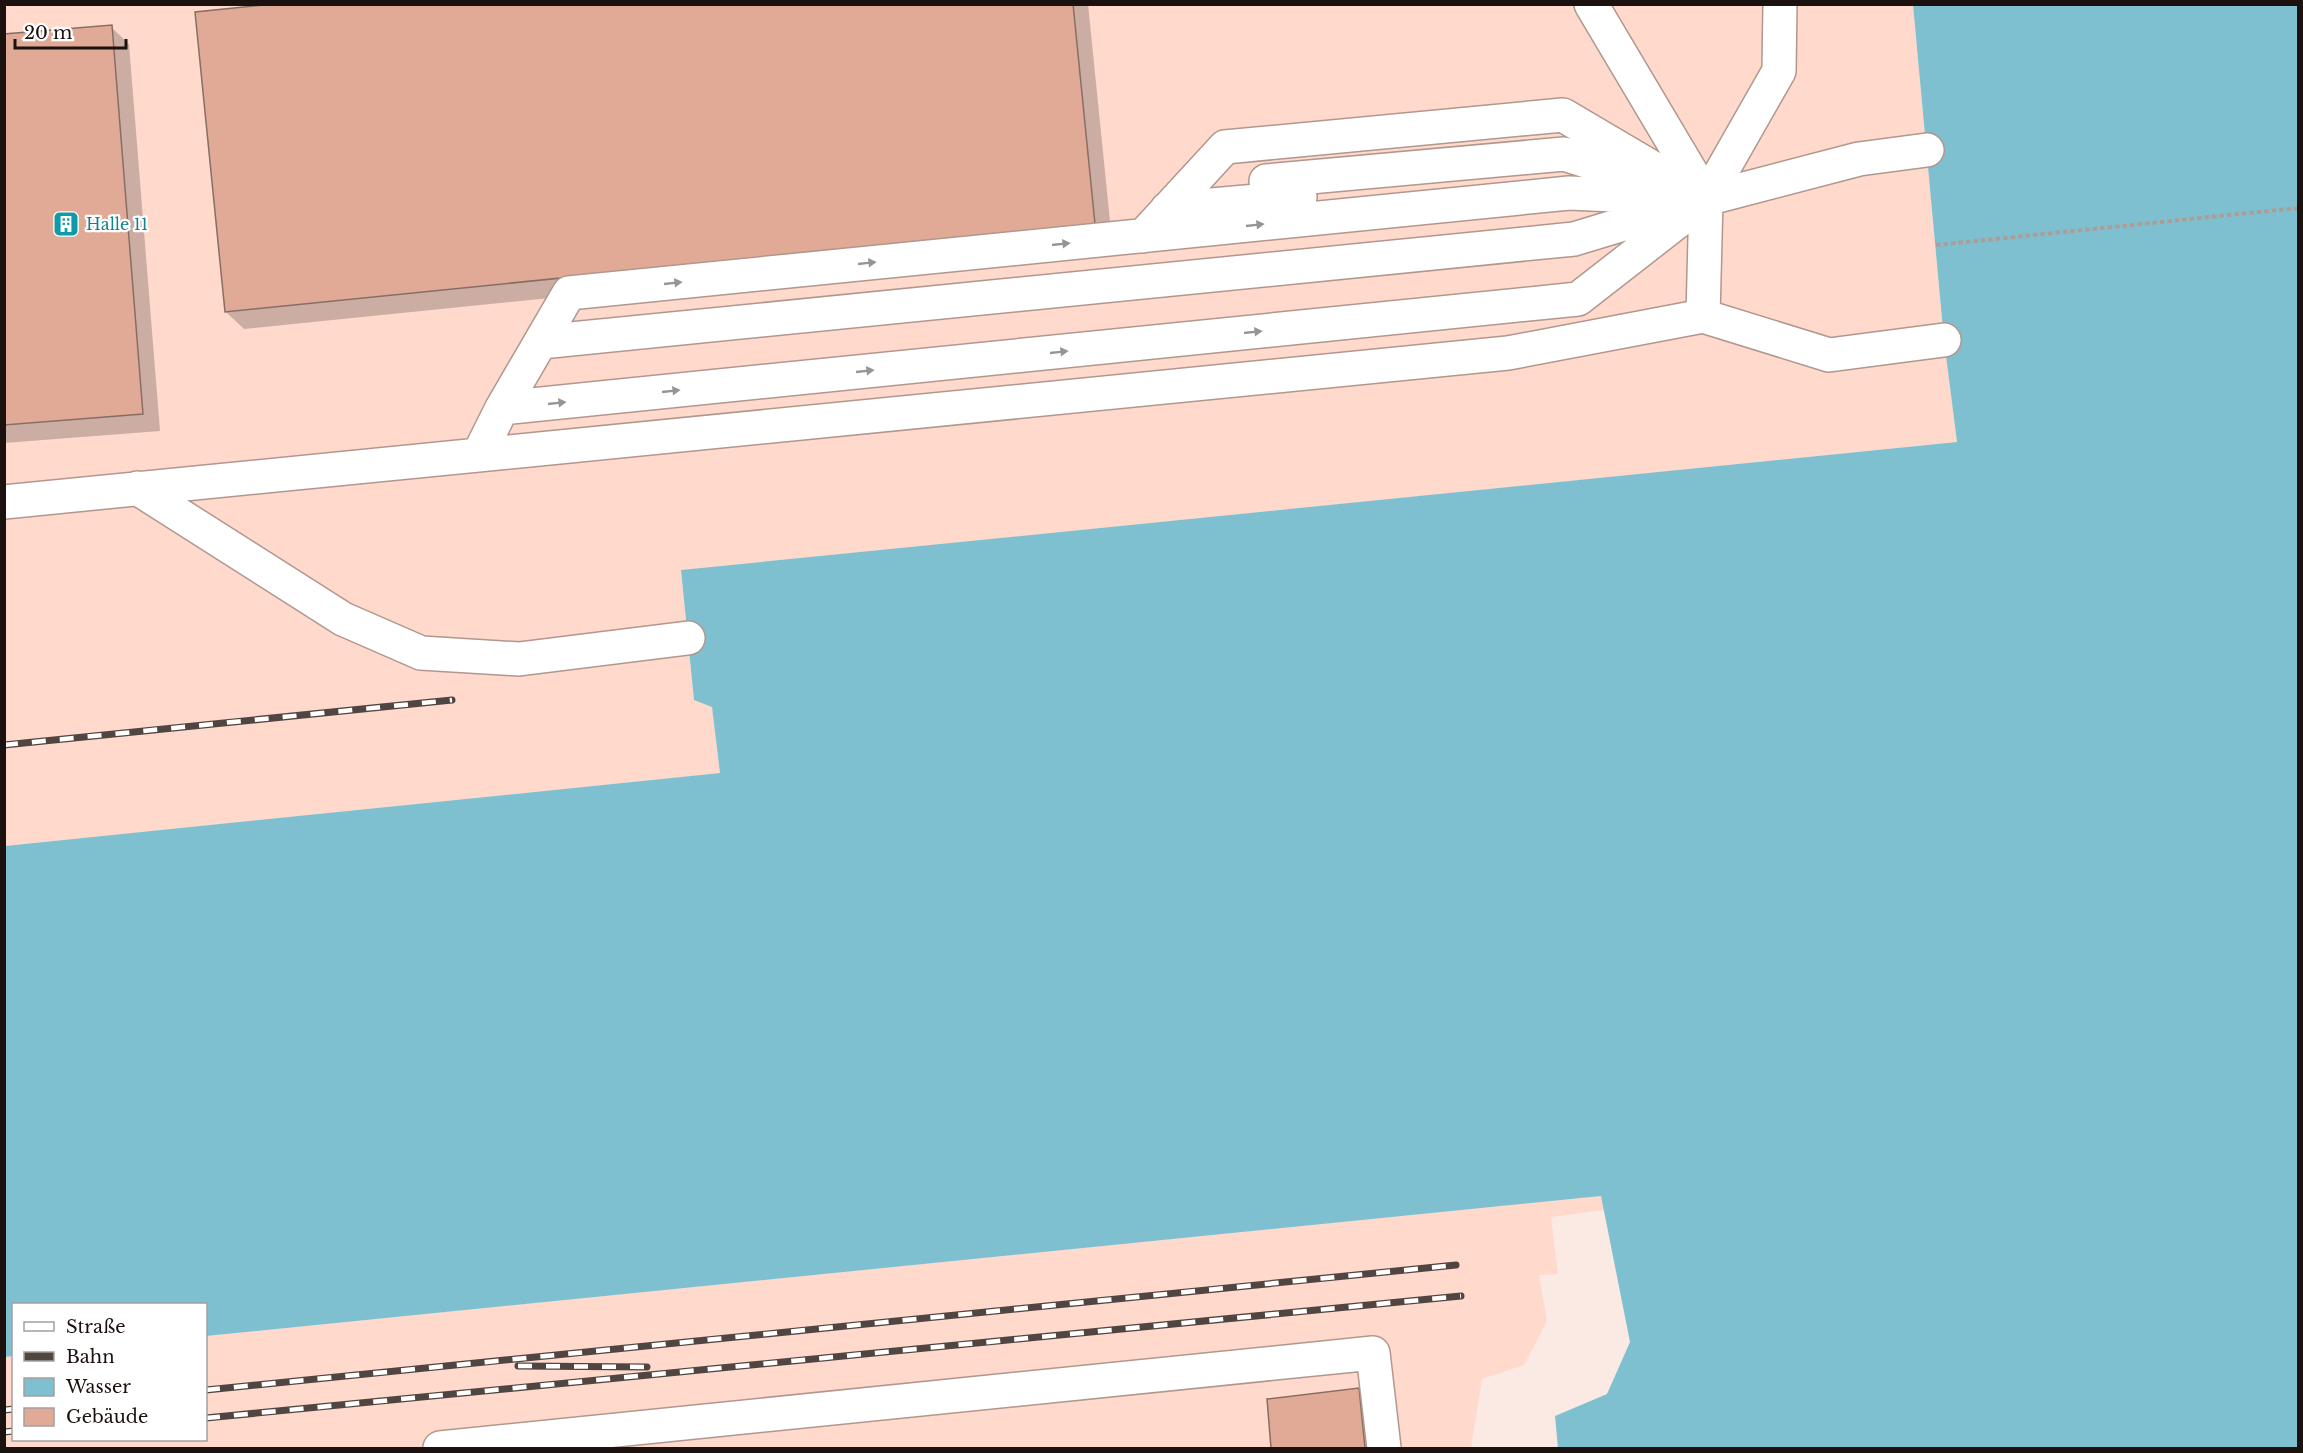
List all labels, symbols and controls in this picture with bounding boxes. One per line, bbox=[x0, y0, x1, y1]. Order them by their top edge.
scale bar bbox=[15, 12, 126, 50]
text: 20 m bbox=[24, 22, 72, 44]
building icon: Halle 11 bbox=[51, 209, 81, 239]
place label: Halle 11 bbox=[86, 214, 148, 234]
one-way arrow bbox=[1246, 220, 1265, 229]
one-way arrow bbox=[1052, 239, 1071, 249]
one-way arrow bbox=[857, 258, 876, 268]
one-way arrow bbox=[663, 278, 682, 288]
one-way arrow bbox=[1243, 327, 1262, 337]
one-way arrow bbox=[1049, 347, 1068, 357]
one-way arrow bbox=[855, 367, 874, 376]
one-way arrow bbox=[661, 386, 680, 396]
one-way arrow bbox=[548, 398, 567, 408]
legend bbox=[12, 1303, 207, 1441]
text: Straße bbox=[66, 1316, 126, 1338]
text: Bahn bbox=[66, 1346, 115, 1368]
text: Wasser bbox=[65, 1376, 131, 1398]
text: Gebäude bbox=[66, 1406, 148, 1428]

